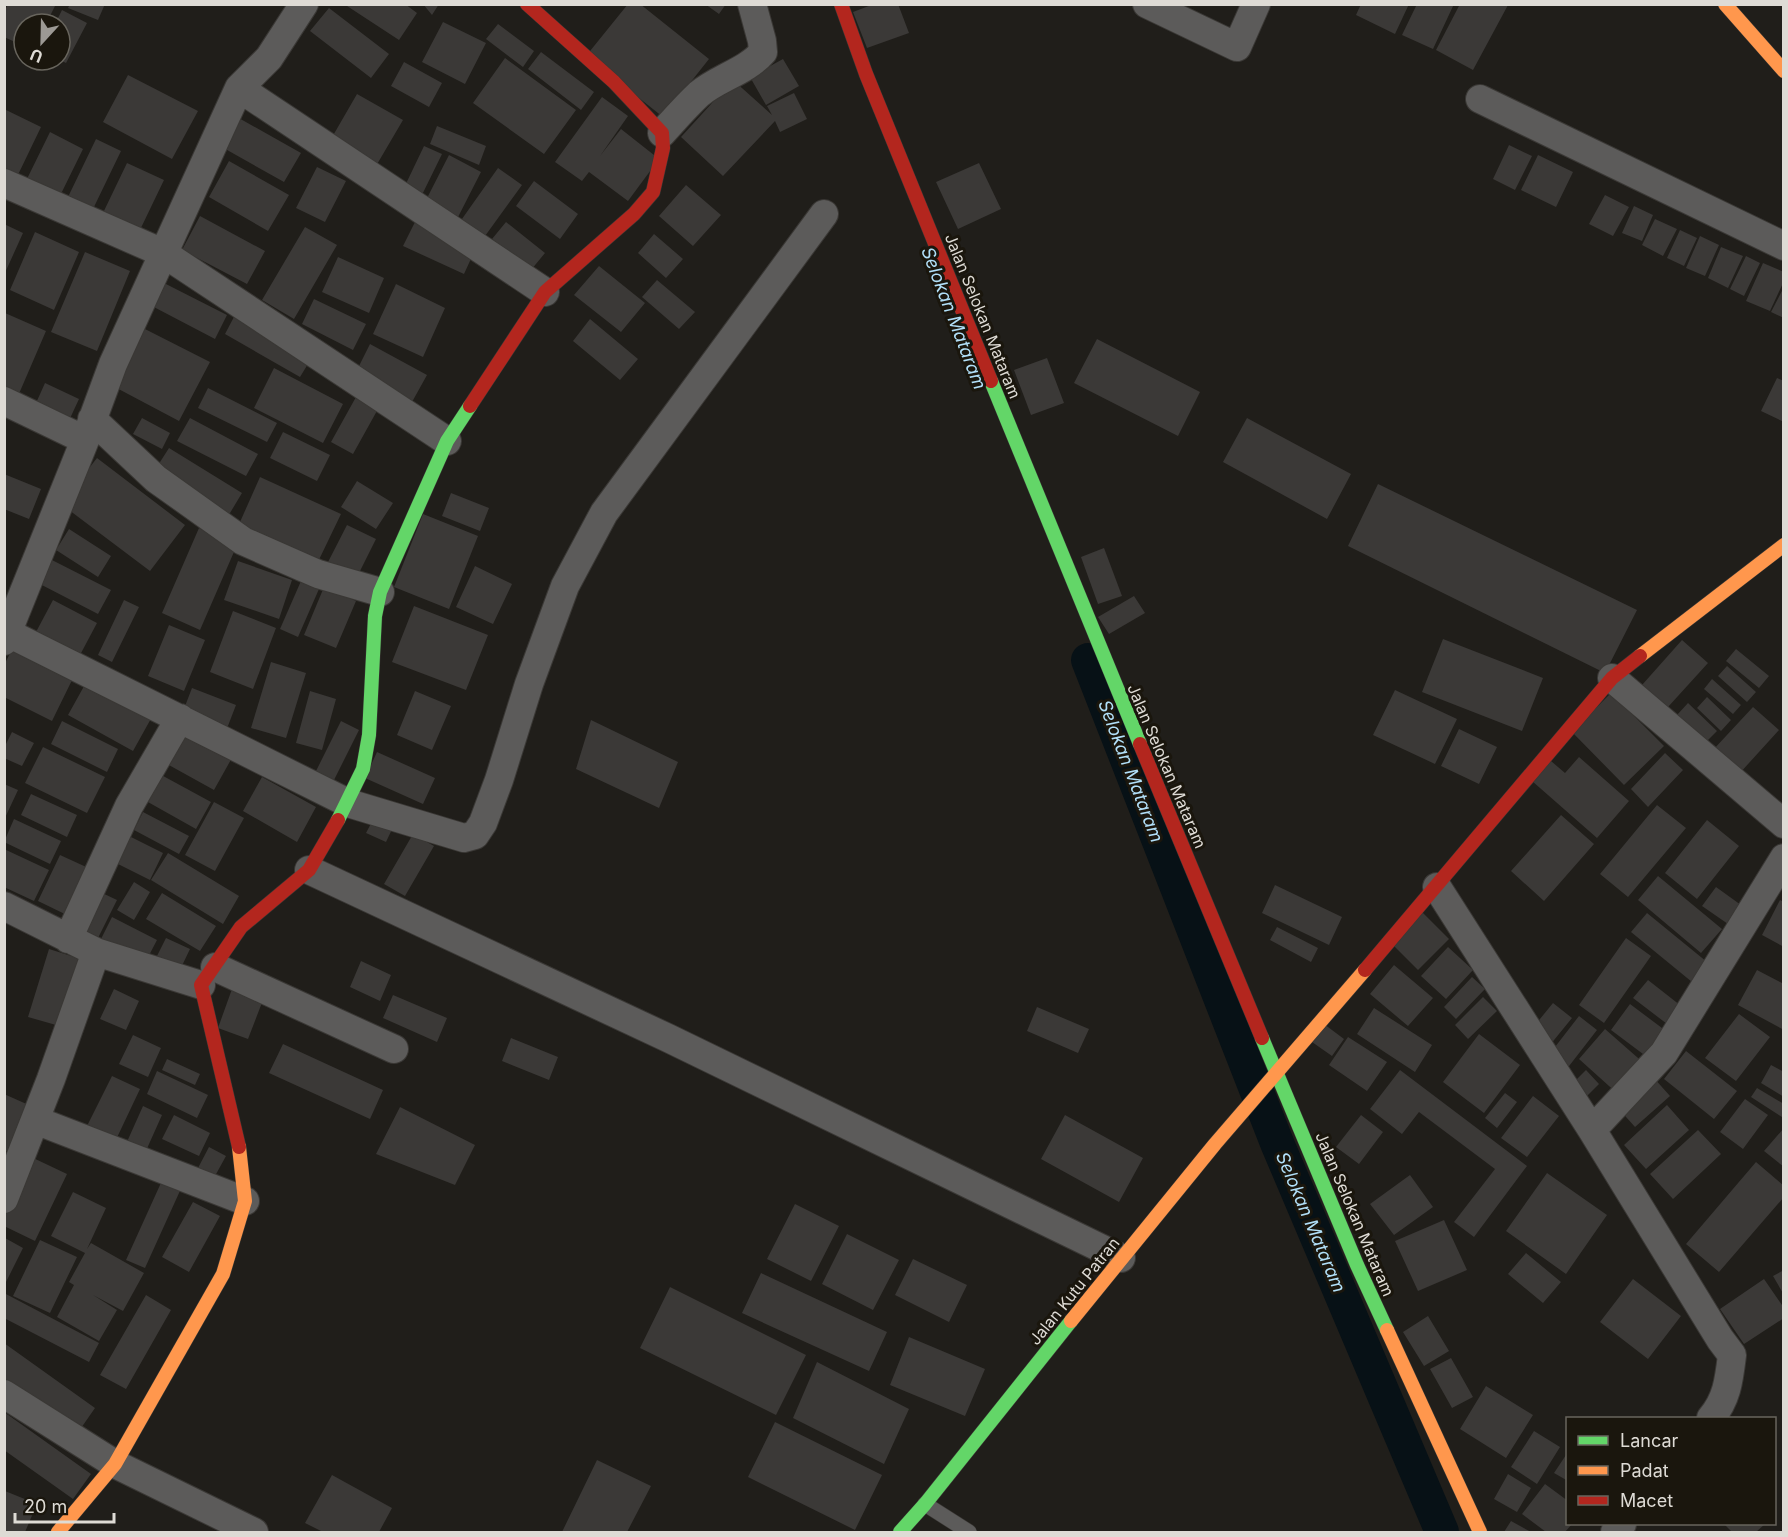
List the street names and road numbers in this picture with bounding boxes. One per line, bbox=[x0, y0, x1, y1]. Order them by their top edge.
street label: Jalan Selokan Mataram bbox=[941, 231, 1025, 401]
street label: Jalan Selokan Mataram bbox=[1124, 681, 1210, 851]
street label: Jalan Selokan Mataram bbox=[1312, 1129, 1398, 1299]
street label: Jalan Kutu Patran bbox=[1024, 1233, 1124, 1349]

